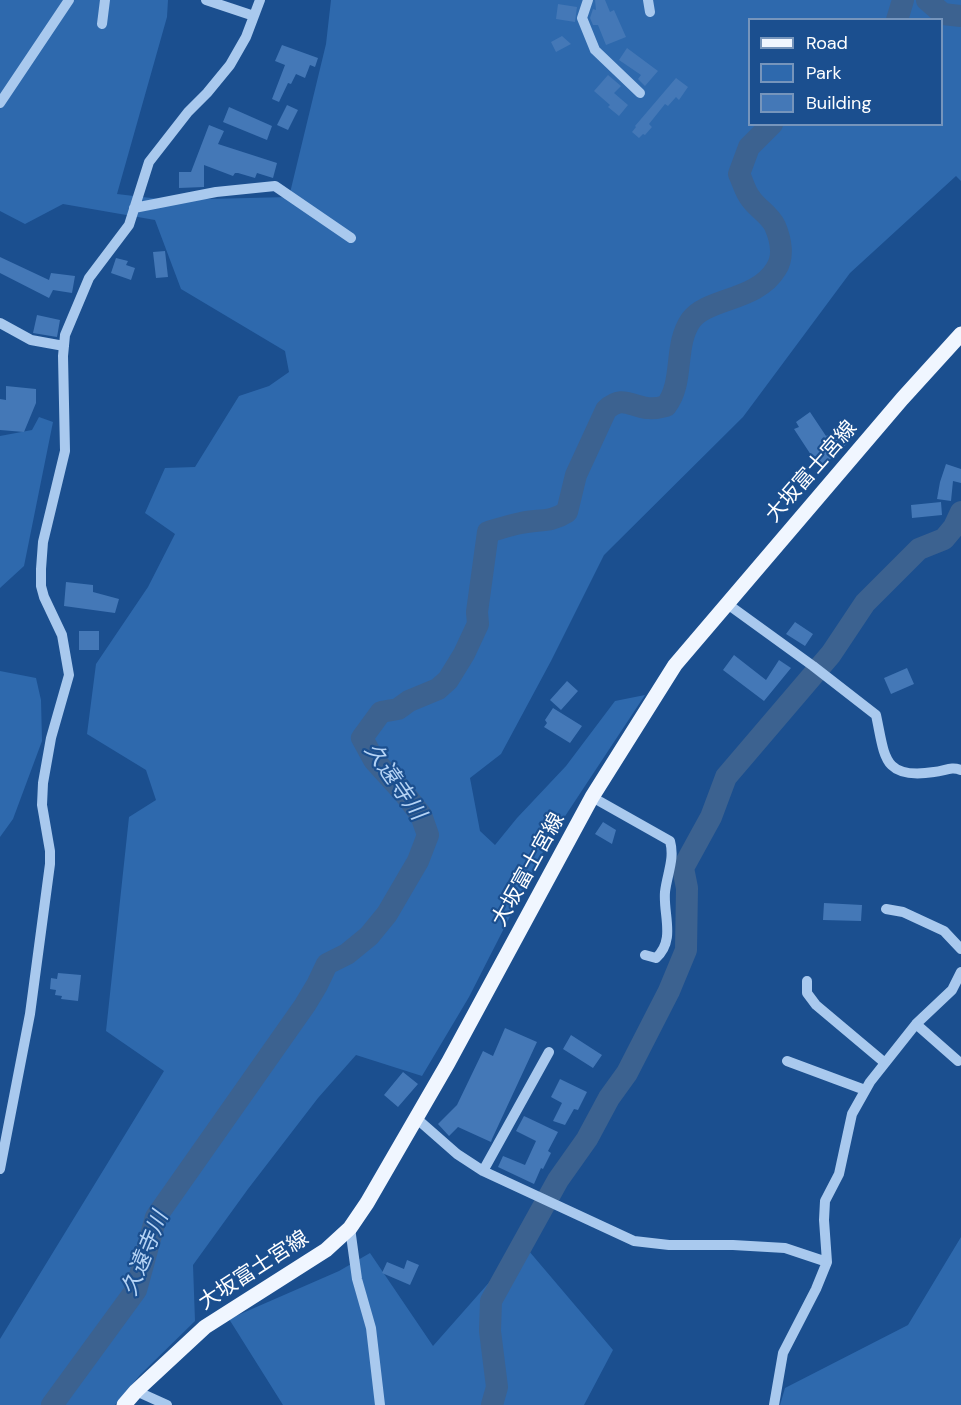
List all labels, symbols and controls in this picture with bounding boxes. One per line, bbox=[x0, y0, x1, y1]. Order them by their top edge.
legend bbox=[748, 18, 943, 126]
text: Road bbox=[806, 31, 848, 55]
text: Park bbox=[806, 61, 842, 85]
text: Building bbox=[806, 91, 871, 115]
street label: 大坂富士宮線 bbox=[761, 416, 863, 528]
water label: 久遠寺川 bbox=[358, 738, 430, 826]
street label: 大坂富士宮線 bbox=[487, 809, 571, 931]
water label: 久遠寺川 bbox=[117, 1208, 175, 1300]
street label: 大坂富士宮線 bbox=[194, 1226, 314, 1316]

